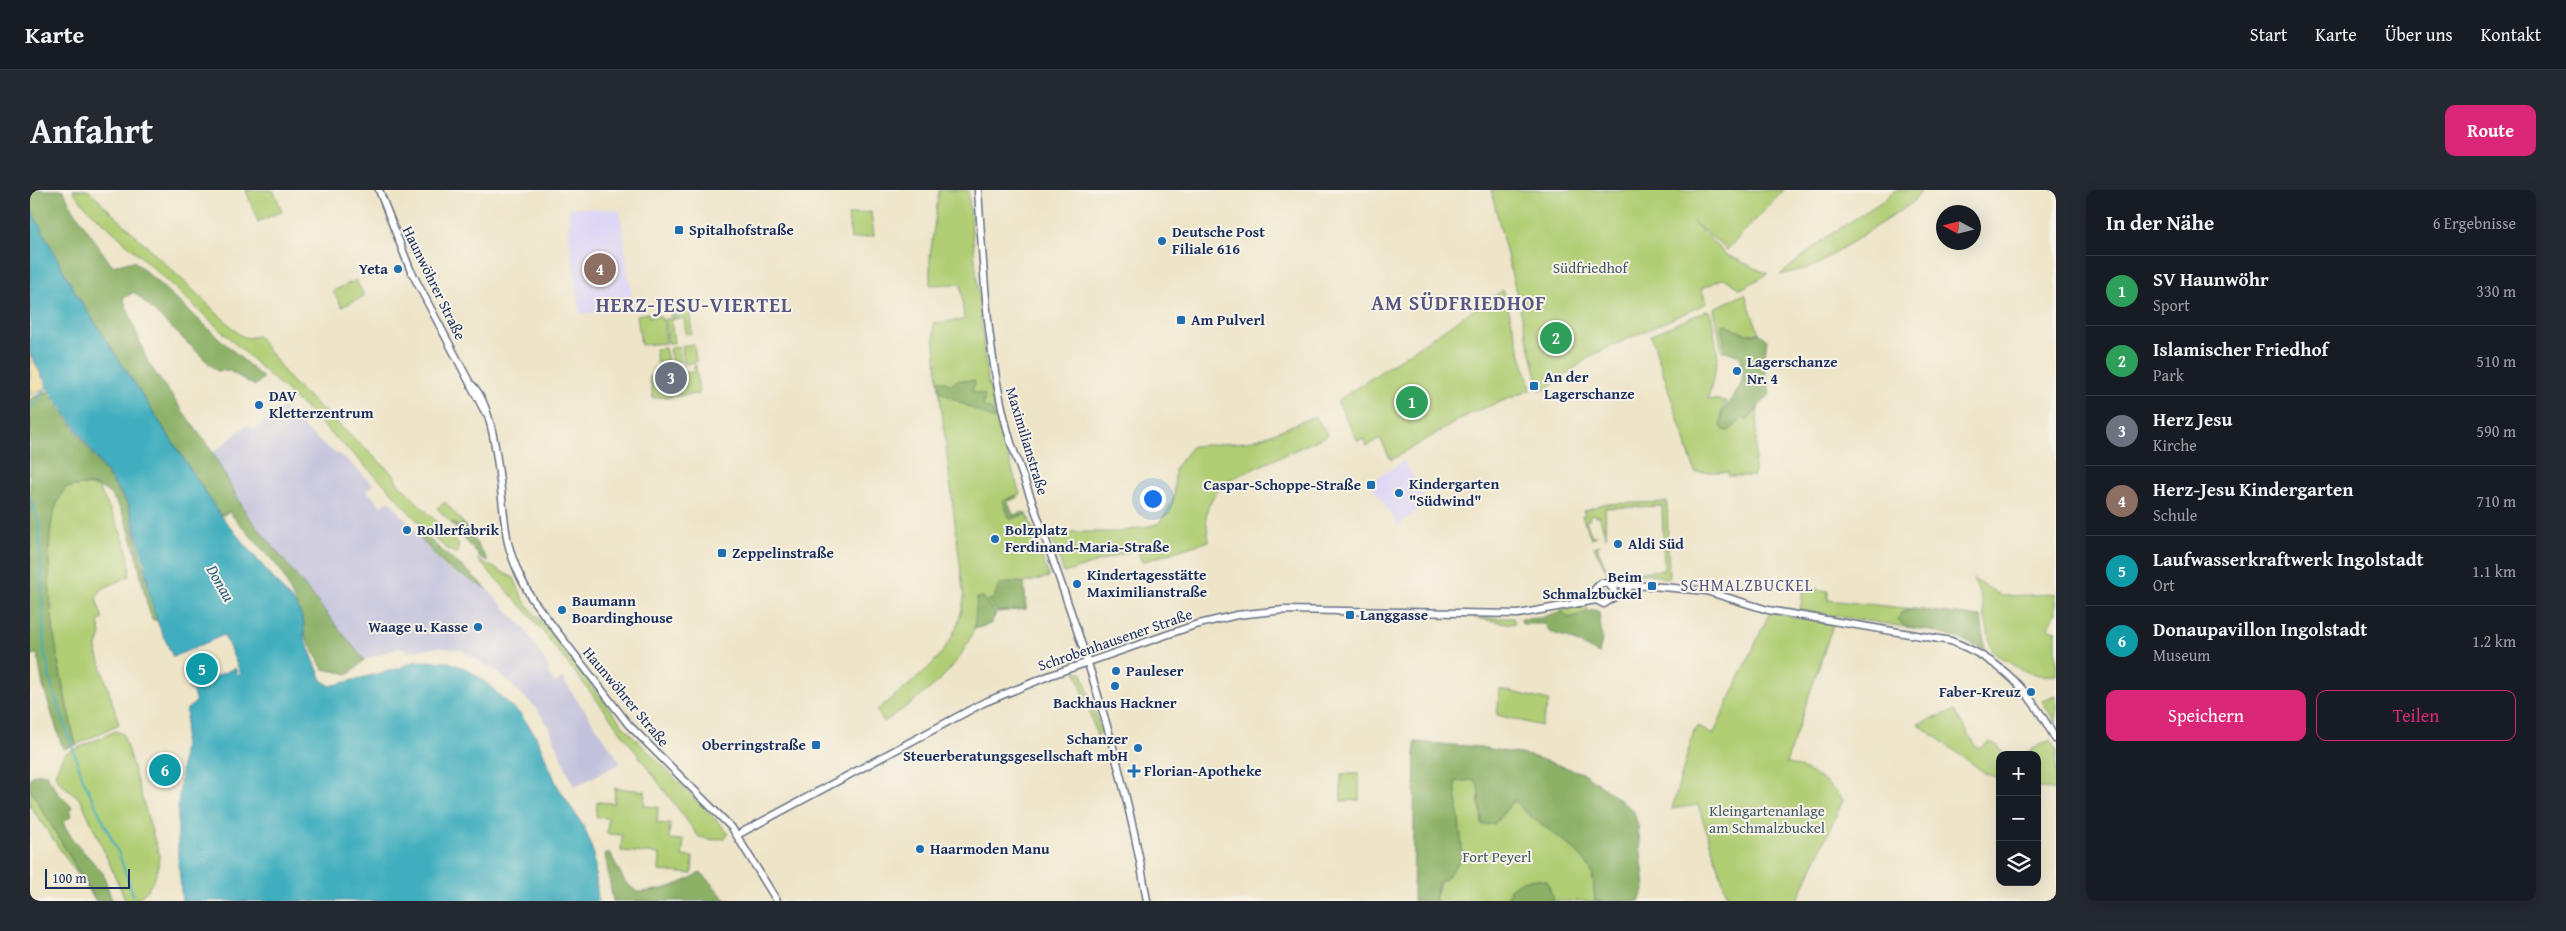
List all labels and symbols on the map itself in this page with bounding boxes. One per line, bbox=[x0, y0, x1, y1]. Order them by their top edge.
north arrow bbox=[1936, 205, 1981, 250]
place label: Spitalhofstraße bbox=[689, 219, 794, 240]
place label: Deutsche Post Filiale 616 bbox=[1172, 221, 1265, 259]
street label: Haunwöhrer Straße bbox=[398, 222, 471, 343]
marker: Spitalhofstraße bbox=[673, 224, 685, 236]
marker: Deutsche Post Filiale 616 bbox=[1156, 235, 1168, 247]
pin: 4 bbox=[584, 250, 616, 288]
park label: Südfriedhof bbox=[1553, 257, 1629, 278]
place label: Yeta bbox=[359, 258, 388, 279]
marker: Yeta bbox=[392, 263, 404, 275]
district label: AM SÜDFRIEDHOF bbox=[1371, 288, 1547, 317]
district label: HERZ-JESU-VIERTEL bbox=[596, 290, 792, 319]
place label: Am Pulverl bbox=[1191, 309, 1265, 330]
marker: Am Pulverl bbox=[1175, 314, 1187, 326]
pin: 2 bbox=[1540, 319, 1572, 357]
place label: Lagerschanze Nr. 4 bbox=[1747, 351, 1838, 389]
pin: 3 bbox=[655, 359, 687, 397]
marker: Lagerschanze Nr. 4 bbox=[1731, 365, 1743, 377]
place label: An der Lagerschanze bbox=[1544, 366, 1635, 404]
marker: An der Lagerschanze bbox=[1528, 380, 1540, 392]
pin: 1 bbox=[1396, 383, 1428, 421]
street label: Maximilianstraße bbox=[1001, 384, 1054, 497]
place label: DAV Kletterzentrum bbox=[269, 385, 374, 423]
marker: DAV Kletterzentrum bbox=[253, 399, 265, 411]
place label: Kindergarten "Südwind" bbox=[1409, 473, 1499, 511]
place label: Caspar-Schoppe-Straße bbox=[1203, 474, 1361, 495]
marker: Caspar-Schoppe-Straße bbox=[1365, 479, 1377, 491]
your location bbox=[1140, 486, 1166, 512]
marker: Kindergarten "Südwind" bbox=[1393, 487, 1405, 499]
place label: Rollerfabrik bbox=[417, 519, 500, 540]
place label: Bolzplatz Ferdinand-Maria-Straße bbox=[1005, 519, 1169, 557]
marker: Rollerfabrik bbox=[401, 524, 413, 536]
marker: Bolzplatz Ferdinand-Maria-Straße bbox=[989, 533, 1001, 545]
place label: Aldi Süd bbox=[1628, 533, 1684, 554]
marker: Aldi Süd bbox=[1612, 538, 1624, 550]
place label: Zeppelinstraße bbox=[732, 542, 834, 563]
marker: Zeppelinstraße bbox=[716, 547, 728, 559]
water label: Donau bbox=[200, 559, 241, 606]
place label: Kindertagesstätte Maximilianstraße bbox=[1087, 564, 1207, 602]
place label: Beim Schmalzbuckel bbox=[1542, 566, 1642, 604]
district label: SCHMALZBUCKEL bbox=[1681, 573, 1813, 597]
marker: Kindertagesstätte Maximilianstraße bbox=[1071, 578, 1083, 590]
marker: Beim Schmalzbuckel bbox=[1646, 580, 1658, 592]
place label: Baumann Boardinghouse bbox=[572, 590, 673, 628]
street label: Schrobenhausener Straße bbox=[1035, 603, 1195, 676]
marker: Baumann Boardinghouse bbox=[556, 604, 568, 616]
place label: Langgasse bbox=[1360, 604, 1428, 625]
marker: Langgasse bbox=[1344, 609, 1356, 621]
place label: Waage u. Kasse bbox=[368, 616, 468, 637]
marker: Waage u. Kasse bbox=[472, 621, 484, 633]
street label: Haunwöhrer Straße bbox=[578, 642, 674, 751]
pin: 5 bbox=[186, 650, 218, 688]
place label: Pauleser bbox=[1126, 660, 1184, 681]
marker: Pauleser bbox=[1110, 665, 1122, 677]
marker: Backhaus Hackner bbox=[1109, 680, 1121, 692]
place label: Faber-Kreuz bbox=[1939, 681, 2021, 702]
marker: Faber-Kreuz bbox=[2025, 686, 2037, 698]
place label: Backhaus Hackner bbox=[1053, 692, 1177, 713]
place label: Schanzer Steuerberatungsgesellschaft mbH bbox=[903, 728, 1128, 766]
place label: Oberringstraße bbox=[702, 734, 806, 755]
marker: Oberringstraße bbox=[810, 739, 822, 751]
marker: Schanzer Steuerberatungsgesellschaft mbH bbox=[1132, 742, 1144, 754]
pin: 6 bbox=[149, 751, 181, 789]
place label: Florian-Apotheke bbox=[1144, 760, 1262, 781]
marker: Florian-Apotheke bbox=[1128, 765, 1140, 777]
park label: Kleingartenanlage am Schmalzbuckel bbox=[1709, 800, 1825, 838]
place label: Haarmoden Manu bbox=[930, 838, 1050, 859]
marker: Haarmoden Manu bbox=[914, 843, 926, 855]
park label: Fort Peyerl bbox=[1463, 846, 1531, 867]
scale bar bbox=[45, 866, 130, 889]

